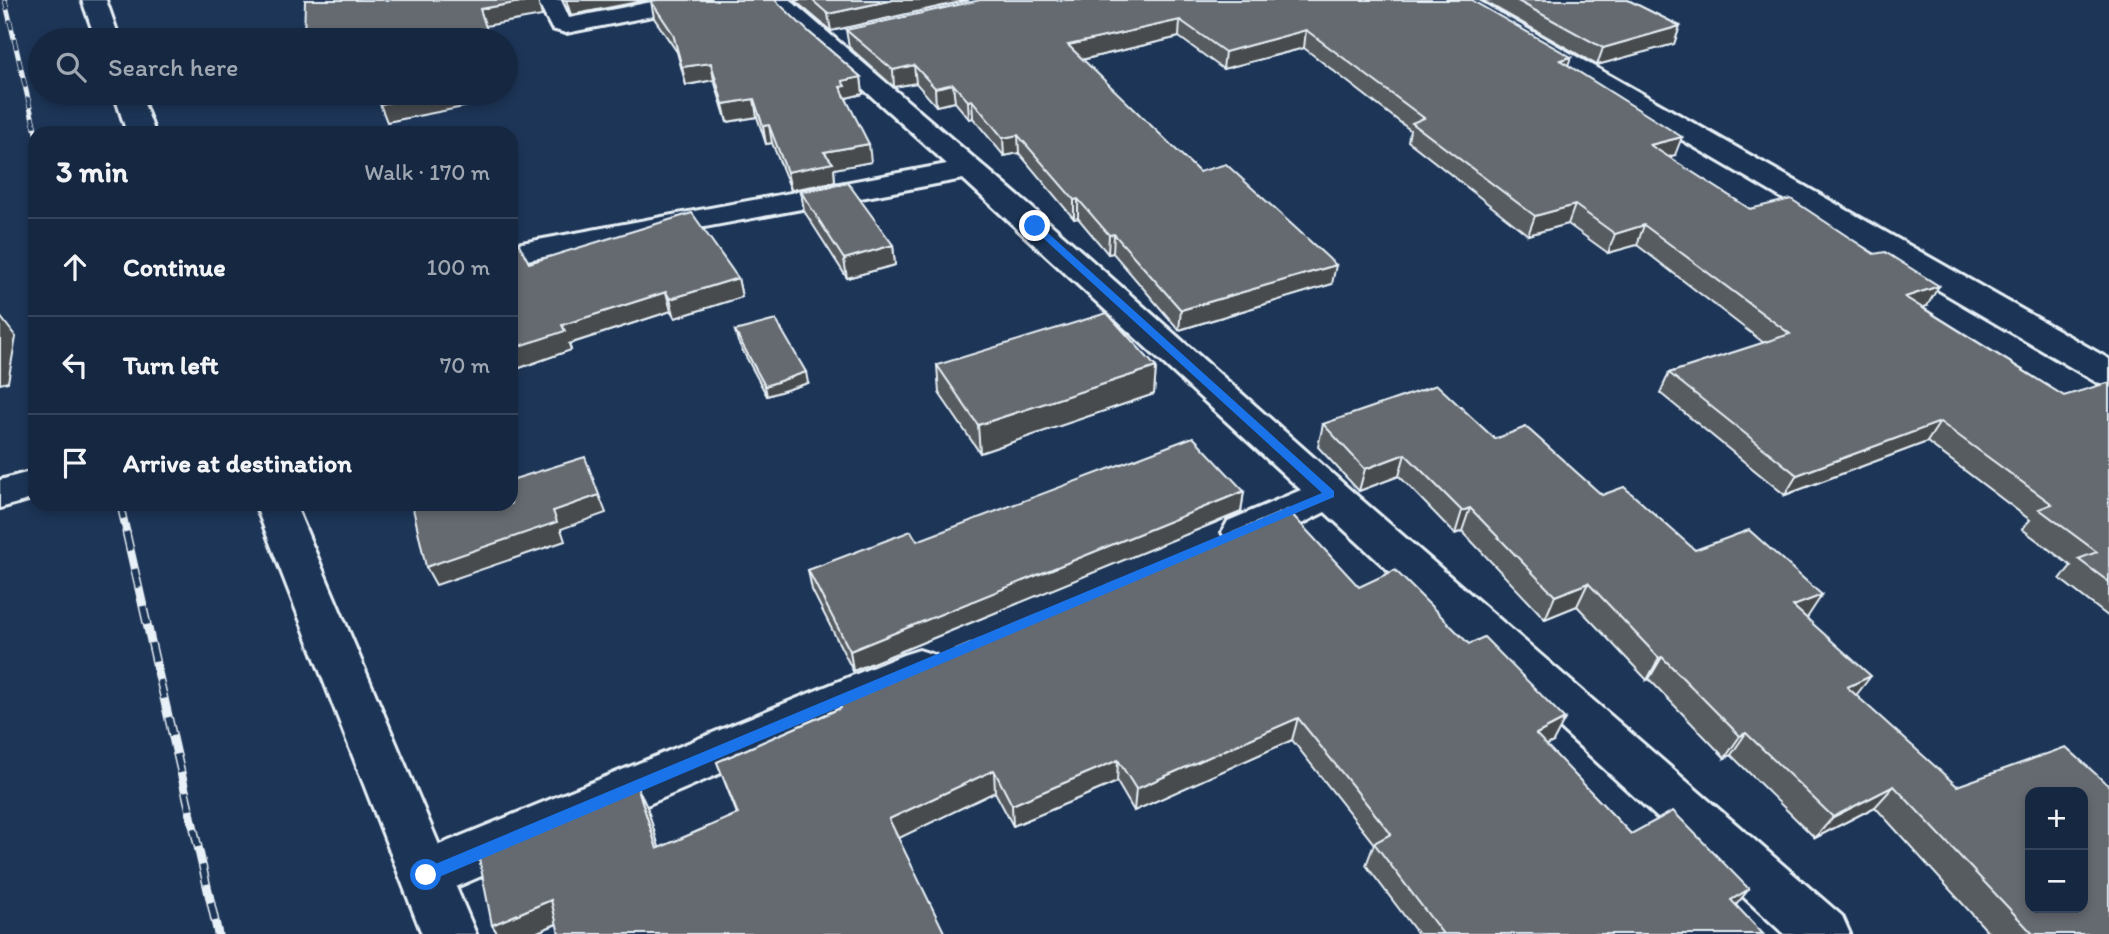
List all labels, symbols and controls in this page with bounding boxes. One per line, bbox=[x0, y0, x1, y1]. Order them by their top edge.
search box bbox=[28, 28, 518, 105]
icon: search bbox=[52, 48, 90, 86]
text: Search here bbox=[108, 51, 238, 83]
text: 3 min bbox=[56, 153, 128, 190]
text: Walk · 170 m bbox=[364, 158, 490, 186]
route end bbox=[1019, 210, 1050, 241]
icon: ahead bbox=[56, 248, 94, 286]
text: Continue bbox=[123, 251, 226, 283]
text: 100 m bbox=[426, 253, 490, 281]
icon: left bbox=[56, 346, 94, 384]
text: Turn left bbox=[123, 349, 219, 381]
text: 70 m bbox=[440, 351, 490, 379]
icon: arrive bbox=[56, 444, 94, 482]
text: Arrive at destination bbox=[123, 447, 352, 479]
map controls bbox=[2025, 787, 2088, 913]
button: + bbox=[2025, 787, 2088, 850]
button: − bbox=[2025, 850, 2088, 913]
route start bbox=[410, 859, 441, 890]

